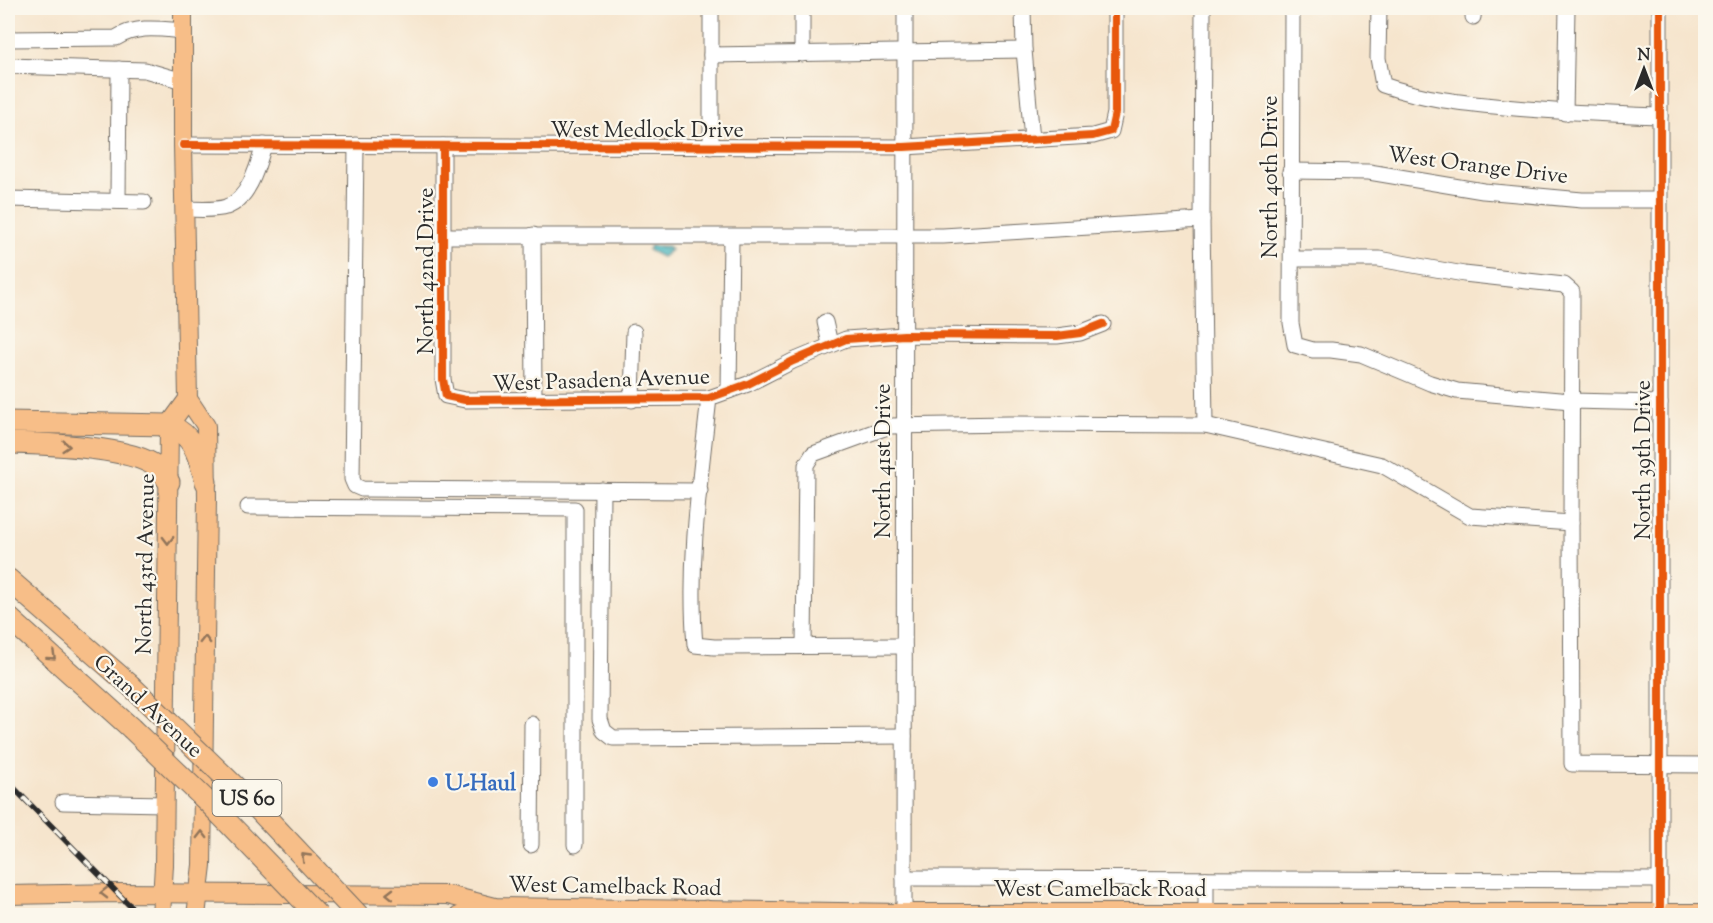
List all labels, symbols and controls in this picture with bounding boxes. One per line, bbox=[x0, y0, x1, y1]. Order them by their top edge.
north arrow bbox=[1614, 39, 1674, 99]
text: N bbox=[1638, 45, 1651, 68]
street label: North 40th Drive bbox=[1256, 95, 1288, 259]
street label: West Medlock Drive bbox=[550, 116, 744, 148]
street label: West Orange Drive bbox=[1385, 140, 1570, 194]
street label: North 42nd Drive bbox=[412, 188, 444, 354]
street label: West Pasadena Avenue bbox=[492, 362, 711, 402]
street label: North 39th Drive bbox=[1629, 380, 1661, 540]
street label: North 41st Drive bbox=[869, 383, 901, 539]
one-way arrow bbox=[61, 439, 70, 452]
street label: North 43rd Avenue bbox=[129, 473, 165, 655]
one-way arrow bbox=[162, 536, 174, 545]
one-way arrow bbox=[199, 636, 211, 645]
street label: Grand Avenue bbox=[85, 648, 209, 767]
one-way arrow bbox=[45, 649, 56, 660]
place label: U-Haul bbox=[445, 769, 517, 801]
marker: U-Haul bbox=[426, 775, 440, 789]
road number: US 60 bbox=[212, 780, 282, 816]
one-way arrow bbox=[196, 831, 208, 840]
one-way arrow bbox=[301, 854, 312, 864]
street label: West Camelback Road bbox=[508, 870, 722, 906]
street label: West Camelback Road bbox=[993, 875, 1207, 907]
one-way arrow bbox=[99, 887, 108, 899]
one-way arrow bbox=[385, 888, 394, 900]

